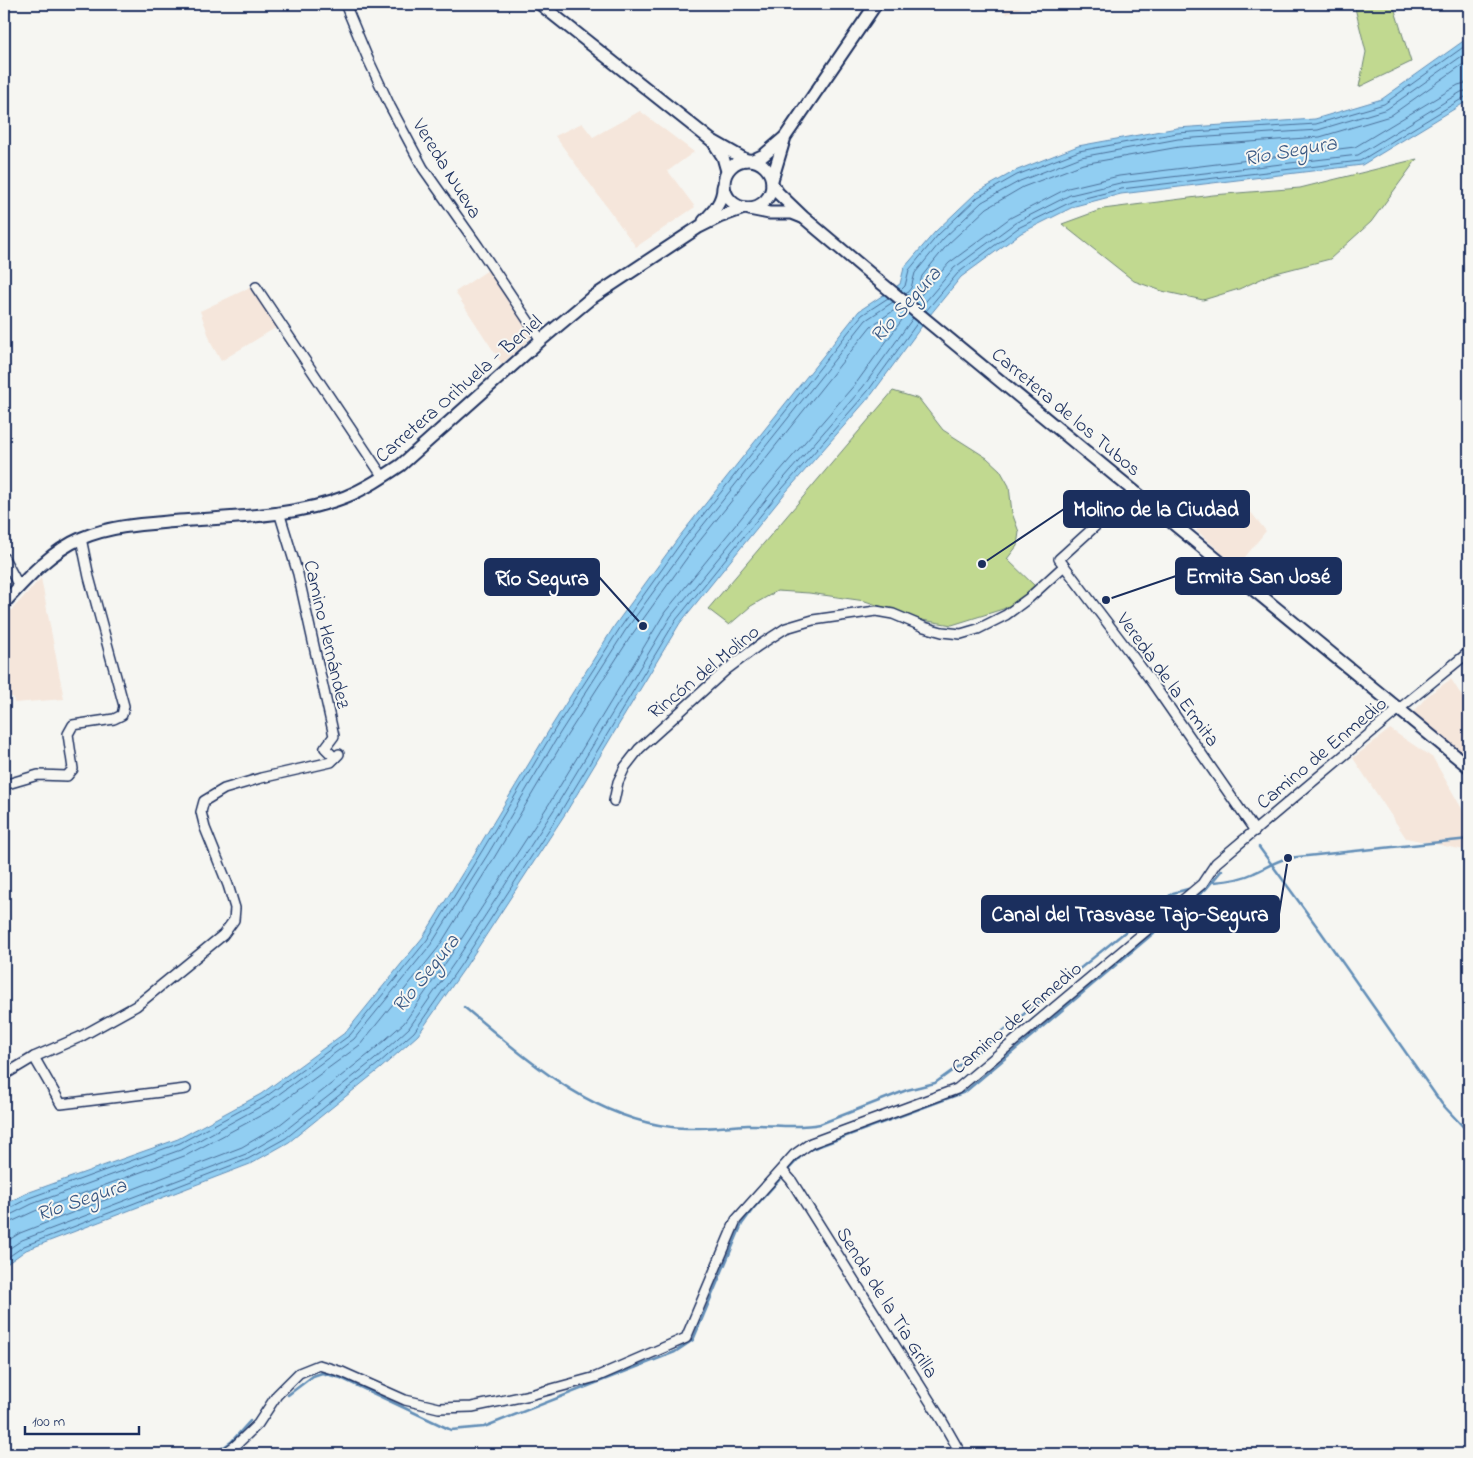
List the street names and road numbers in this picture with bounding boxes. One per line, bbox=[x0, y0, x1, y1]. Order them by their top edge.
street label: Vereda Nueva bbox=[403, 113, 488, 225]
street label: Carretera Orihuela - Beniel bbox=[370, 309, 550, 471]
street label: Carretera de los Tubos bbox=[984, 341, 1147, 484]
street label: Camino Hernández bbox=[294, 558, 357, 712]
street label: Vereda de la Ermita bbox=[1108, 606, 1226, 754]
street label: Rincón del Molino bbox=[642, 619, 767, 727]
street label: Camino de Enmedio bbox=[1251, 690, 1394, 817]
street label: Camino de Enmedio bbox=[946, 955, 1089, 1082]
street label: Senda de la Tía Grilla bbox=[828, 1222, 944, 1385]

